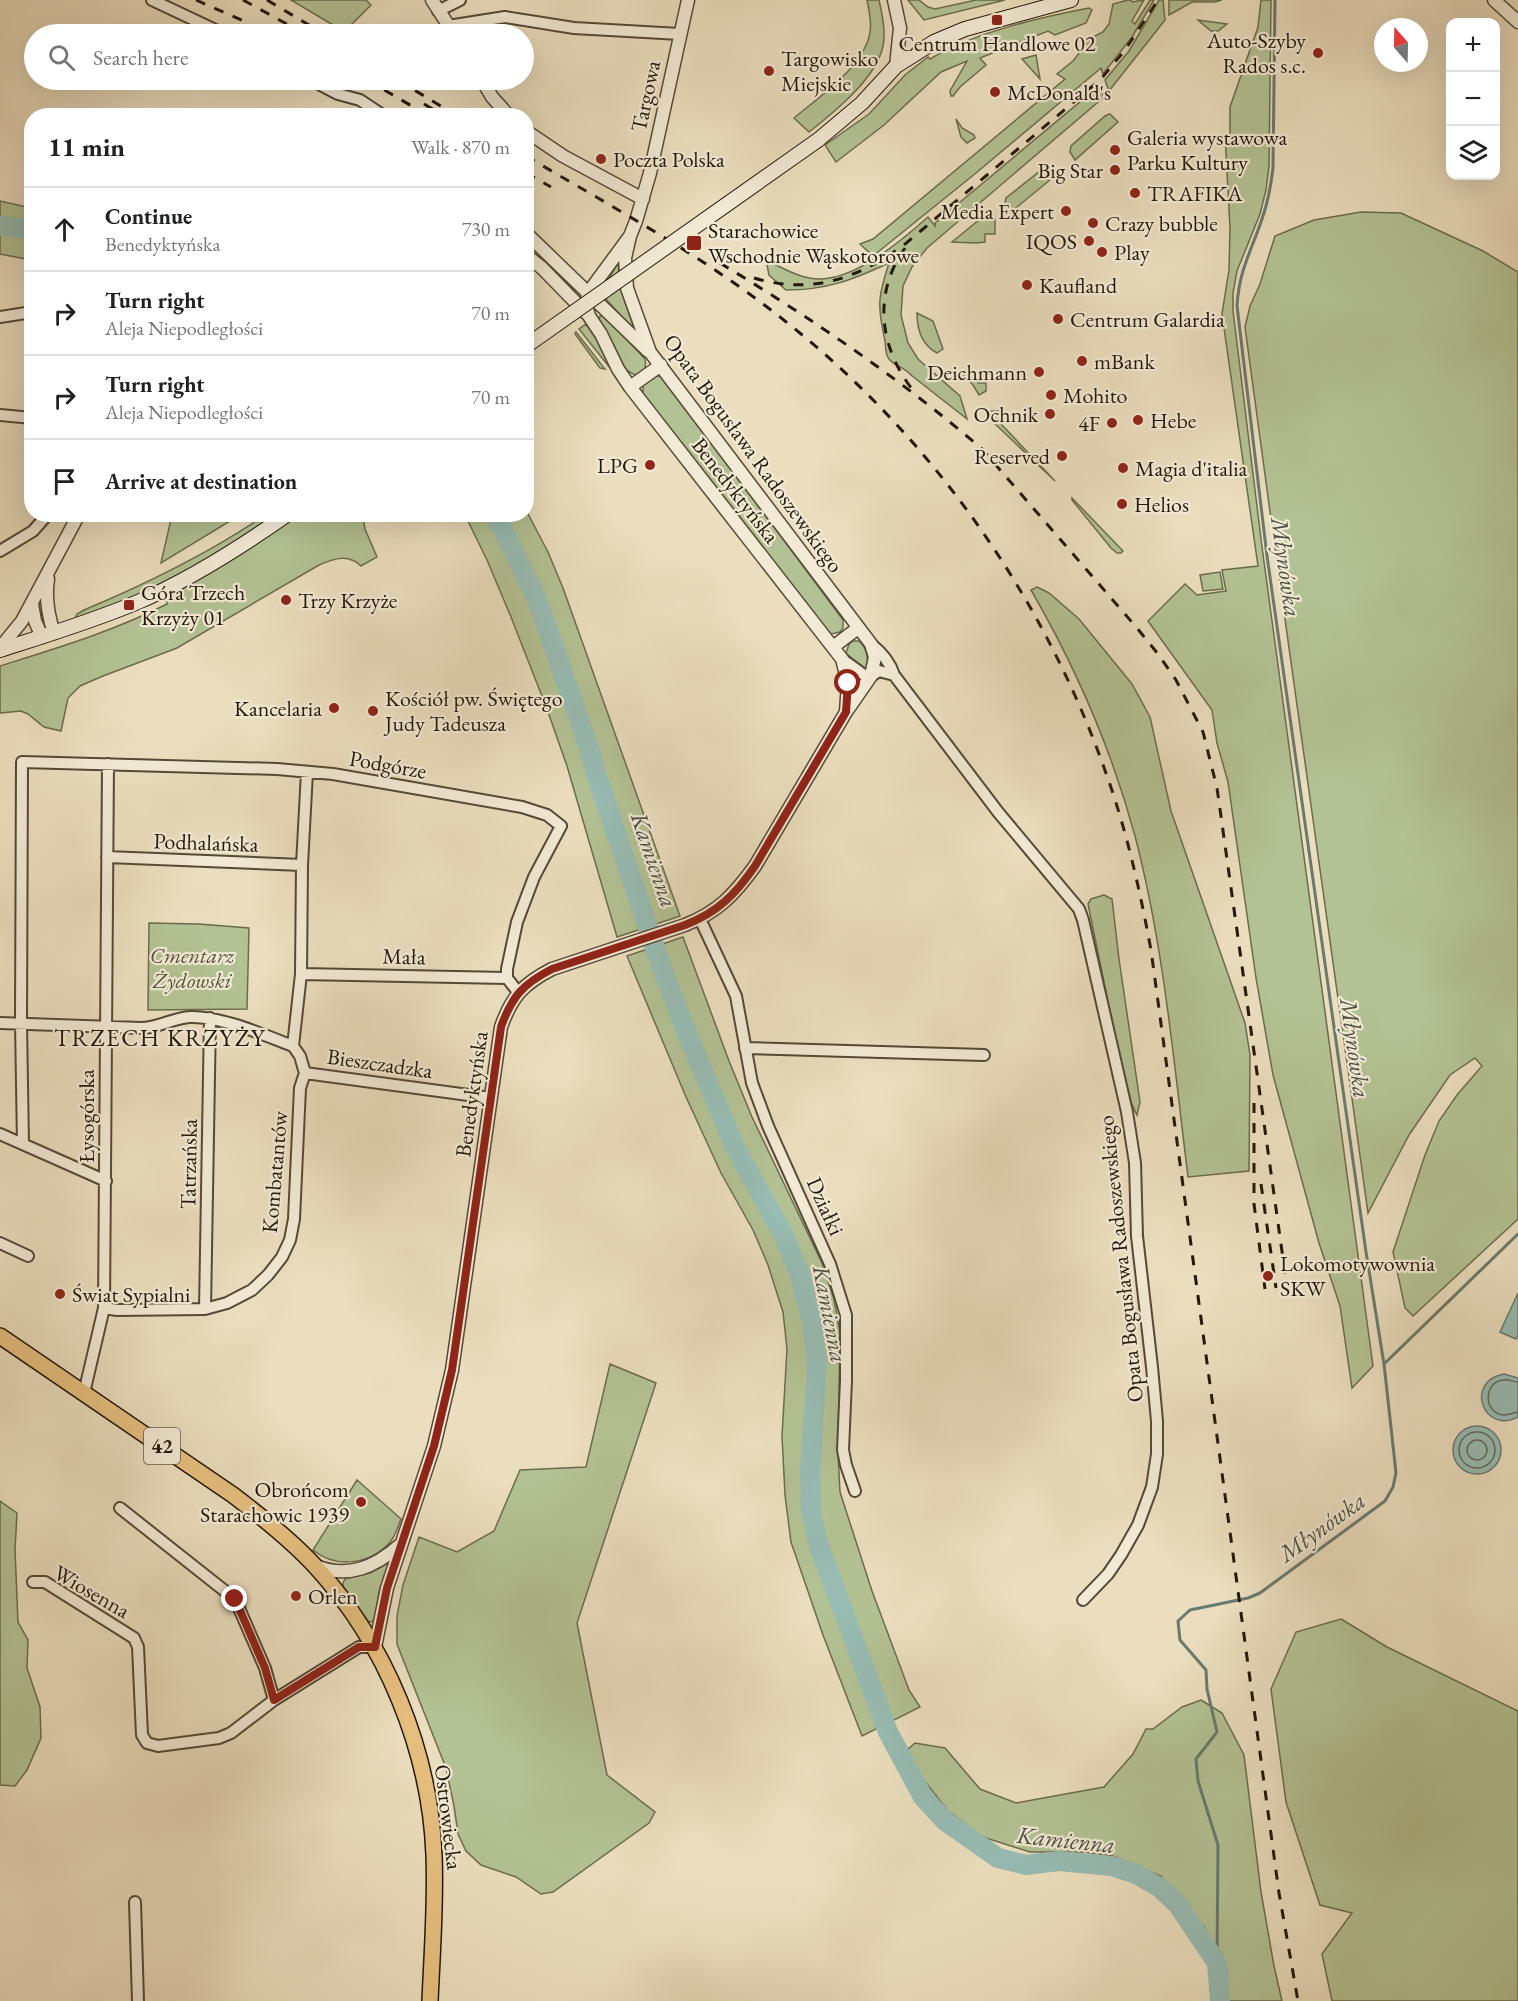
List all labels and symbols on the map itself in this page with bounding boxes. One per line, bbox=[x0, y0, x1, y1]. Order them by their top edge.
marker: Centrum Handlowe 02 bbox=[990, 13, 1004, 27]
north arrow bbox=[1374, 18, 1428, 72]
place label: Auto-Szyby Rados s.c. bbox=[1206, 26, 1306, 80]
place label: Centrum Handlowe 02 bbox=[899, 29, 1096, 58]
place label: Targowisko Miejskie bbox=[781, 44, 879, 98]
marker: Auto-Szyby Rados s.c. bbox=[1311, 46, 1325, 60]
street label: Targowa bbox=[624, 58, 667, 134]
marker: Targowisko Miejskie bbox=[762, 64, 776, 78]
place label: McDonald's bbox=[1007, 78, 1111, 107]
marker: McDonald's bbox=[988, 85, 1002, 99]
place label: Galeria wystawowa Parku Kultury bbox=[1127, 123, 1287, 177]
marker: Galeria wystawowa Parku Kultury bbox=[1108, 143, 1122, 157]
place label: Poczta Polska bbox=[613, 145, 725, 174]
marker: Poczta Polska bbox=[594, 152, 608, 166]
place label: Big Star bbox=[1037, 156, 1104, 185]
marker: Big Star bbox=[1108, 163, 1122, 177]
place label: TRAFIKA bbox=[1147, 179, 1243, 208]
marker: TRAFIKA bbox=[1128, 186, 1142, 200]
place label: Media Expert bbox=[940, 197, 1054, 226]
marker: Media Expert bbox=[1059, 204, 1073, 218]
place label: Crazy bubble bbox=[1105, 209, 1218, 238]
place label: Starachowice Wschodnie Wąskotorowe bbox=[708, 216, 919, 270]
marker: Crazy bubble bbox=[1086, 216, 1100, 230]
place label: IQOS bbox=[1026, 227, 1077, 256]
marker: Starachowice Wschodnie Wąskotorowe bbox=[685, 234, 703, 252]
marker: IQOS bbox=[1082, 234, 1096, 248]
place label: Play bbox=[1114, 238, 1150, 267]
marker: Play bbox=[1095, 245, 1109, 259]
place label: Kaufland bbox=[1039, 271, 1118, 300]
marker: Kaufland bbox=[1020, 278, 1034, 292]
place label: Centrum Galardia bbox=[1070, 305, 1225, 334]
marker: Centrum Galardia bbox=[1051, 312, 1065, 326]
street label: Opata Bogusława Radoszewskiego bbox=[657, 328, 850, 579]
place label: mBank bbox=[1094, 347, 1155, 376]
marker: mBank bbox=[1075, 354, 1089, 368]
place label: Deichmann bbox=[927, 358, 1027, 387]
marker: Deichmann bbox=[1032, 365, 1046, 379]
place label: Mohito bbox=[1063, 381, 1128, 410]
marker: Mohito bbox=[1044, 388, 1058, 402]
place label: Ochnik bbox=[974, 400, 1039, 429]
place label: Hebe bbox=[1150, 406, 1197, 435]
marker: Ochnik bbox=[1043, 407, 1057, 421]
place label: 4F bbox=[1078, 409, 1100, 438]
marker: Hebe bbox=[1131, 413, 1145, 427]
marker: 4F bbox=[1105, 416, 1119, 430]
street label: Benedyktyńska bbox=[685, 431, 786, 549]
place label: Reserved bbox=[974, 442, 1051, 471]
marker: Reserved bbox=[1055, 449, 1069, 463]
place label: LPG bbox=[597, 451, 638, 480]
place label: Magia d'italia bbox=[1135, 454, 1248, 483]
marker: LPG bbox=[643, 458, 657, 472]
marker: Magia d'italia bbox=[1116, 461, 1130, 475]
place label: Helios bbox=[1134, 490, 1189, 519]
marker: Helios bbox=[1115, 497, 1129, 511]
water label: Młynówka bbox=[1264, 513, 1309, 619]
place label: Góra Trzech Krzyży 01 bbox=[141, 578, 245, 632]
place label: Trzy Krzyże bbox=[298, 586, 398, 615]
marker: Trzy Krzyże bbox=[279, 593, 293, 607]
marker: Góra Trzech Krzyży 01 bbox=[122, 598, 136, 612]
route start bbox=[834, 669, 860, 695]
place label: Kościół pw. Świętego Judy Tadeusza bbox=[383, 684, 563, 738]
place label: Kancelaria bbox=[234, 694, 322, 723]
marker: Kancelaria bbox=[327, 701, 341, 715]
marker: Kościół pw. Świętego Judy Tadeusza bbox=[366, 704, 380, 718]
street label: Podgórze bbox=[347, 743, 429, 786]
water label: Kamienna bbox=[623, 807, 685, 911]
street label: Podhalańska bbox=[153, 826, 259, 859]
park label: Cmentarz Żydowski bbox=[150, 941, 234, 995]
street label: Mała bbox=[382, 942, 426, 971]
water label: Młynówka bbox=[1333, 994, 1378, 1100]
district label: TRZECH KRZYŻY bbox=[54, 1022, 266, 1053]
street label: Benedyktyńska bbox=[448, 1029, 495, 1159]
street label: Bieszczadzka bbox=[325, 1042, 435, 1085]
street label: Łysogórska bbox=[72, 1069, 101, 1163]
street label: Kombatantów bbox=[255, 1109, 294, 1234]
street label: Opata Bogusława Radoszewskiego bbox=[1091, 1114, 1150, 1404]
street label: Tatrzańska bbox=[173, 1118, 204, 1209]
street label: Działki bbox=[800, 1172, 851, 1240]
place label: Lokomotywownia SKW bbox=[1280, 1249, 1435, 1303]
water label: Kamienna bbox=[806, 1262, 855, 1365]
marker: Lokomotywownia SKW bbox=[1261, 1269, 1275, 1283]
place label: Świat Sypialni bbox=[72, 1280, 191, 1309]
marker: Świat Sypialni bbox=[53, 1287, 67, 1301]
road number: 42 bbox=[144, 1428, 180, 1464]
place label: Obrońcom Starachowic 1939 bbox=[200, 1475, 349, 1529]
water label: Młynówka bbox=[1270, 1485, 1371, 1570]
marker: Obrońcom Starachowic 1939 bbox=[354, 1495, 368, 1509]
street label: Wiosenna bbox=[48, 1558, 135, 1625]
place label: Orlen bbox=[308, 1582, 358, 1611]
route end bbox=[221, 1585, 247, 1611]
marker: Orlen bbox=[289, 1589, 303, 1603]
street label: Ostrowiecka bbox=[428, 1763, 469, 1871]
water label: Kamienna bbox=[1015, 1819, 1117, 1860]

